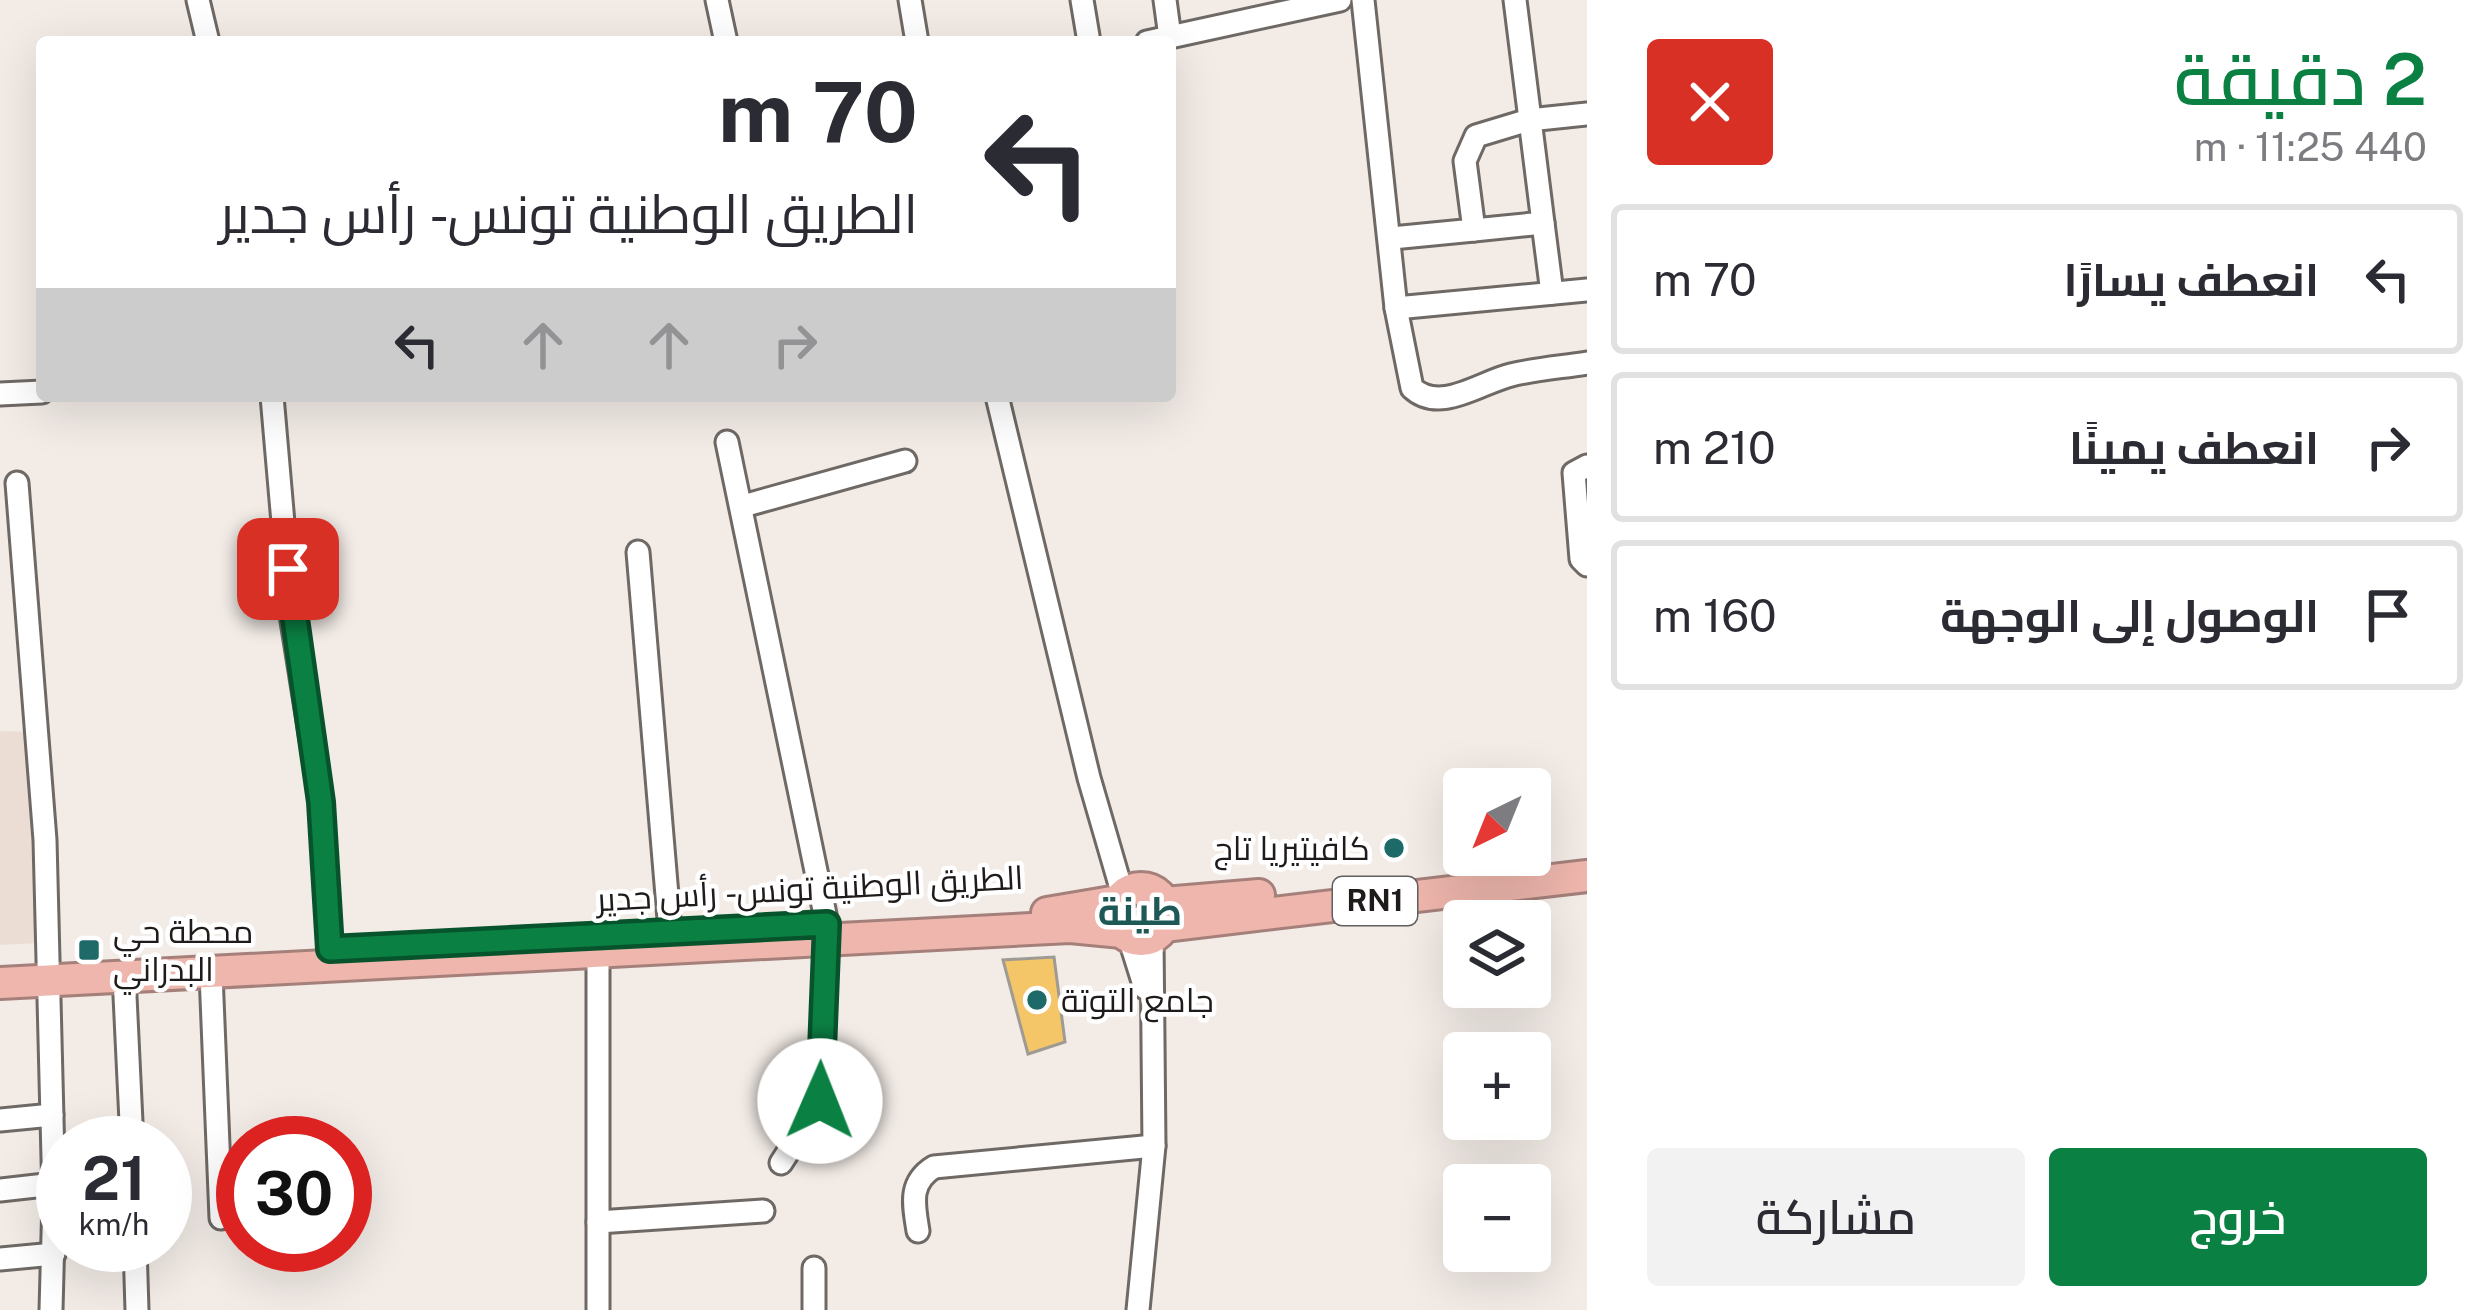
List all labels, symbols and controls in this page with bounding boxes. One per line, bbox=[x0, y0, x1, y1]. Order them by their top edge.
text: 2 دقيقة bbox=[2174, 37, 2427, 121]
button: close bbox=[1647, 39, 1773, 165]
text: 70 m bbox=[718, 62, 918, 161]
icon: left bbox=[960, 84, 1116, 240]
text: 440 m · 11:25 bbox=[2194, 124, 2427, 170]
text: الطريق الوطنية تونس - رأس جدير bbox=[219, 182, 918, 245]
icon: left bbox=[2355, 246, 2421, 312]
text: 70 m bbox=[1653, 253, 1757, 306]
text: انعطف يسارًا bbox=[2063, 253, 2319, 306]
icon: left bbox=[384, 312, 450, 378]
icon: ahead bbox=[510, 312, 576, 378]
icon: ahead bbox=[636, 312, 702, 378]
icon: right bbox=[762, 312, 828, 378]
icon: right bbox=[2355, 414, 2421, 480]
text: 210 m bbox=[1653, 421, 1776, 474]
text: انعطف يمينًا bbox=[2069, 421, 2319, 474]
pin bbox=[237, 518, 339, 620]
icon: arrive bbox=[255, 536, 321, 602]
icon: arrive bbox=[2355, 582, 2421, 648]
text: 160 m bbox=[1653, 589, 1776, 642]
text: الوصول إلى الوجهة bbox=[1940, 589, 2319, 642]
north arrow bbox=[1443, 768, 1551, 876]
map controls bbox=[1443, 768, 1551, 1272]
place label: كافيتيريا تاج bbox=[1214, 829, 1370, 871]
marker: كافيتيريا تاج bbox=[1381, 835, 1407, 861]
street label: الطريق الوطنية تونس - رأس جدير bbox=[594, 857, 1024, 920]
road number: RN1 bbox=[1333, 877, 1417, 925]
district label: طينة bbox=[1098, 888, 1182, 934]
button: layers bbox=[1443, 900, 1551, 1008]
place label: محطة حي البدراني bbox=[113, 912, 253, 995]
marker: محطة حي البدراني bbox=[76, 937, 102, 963]
place label: جامع التوتة bbox=[1061, 981, 1214, 1023]
marker: جامع التوتة bbox=[1024, 987, 1050, 1013]
button: + bbox=[1443, 1032, 1551, 1140]
position arrow bbox=[757, 1038, 883, 1164]
speed limit sign: 30 bbox=[216, 1116, 372, 1272]
text: 21 bbox=[82, 1143, 146, 1214]
button: مشاركة bbox=[1647, 1148, 2025, 1286]
button: خروج bbox=[2049, 1148, 2427, 1286]
button: − bbox=[1443, 1164, 1551, 1272]
text: km/h bbox=[79, 1206, 149, 1242]

